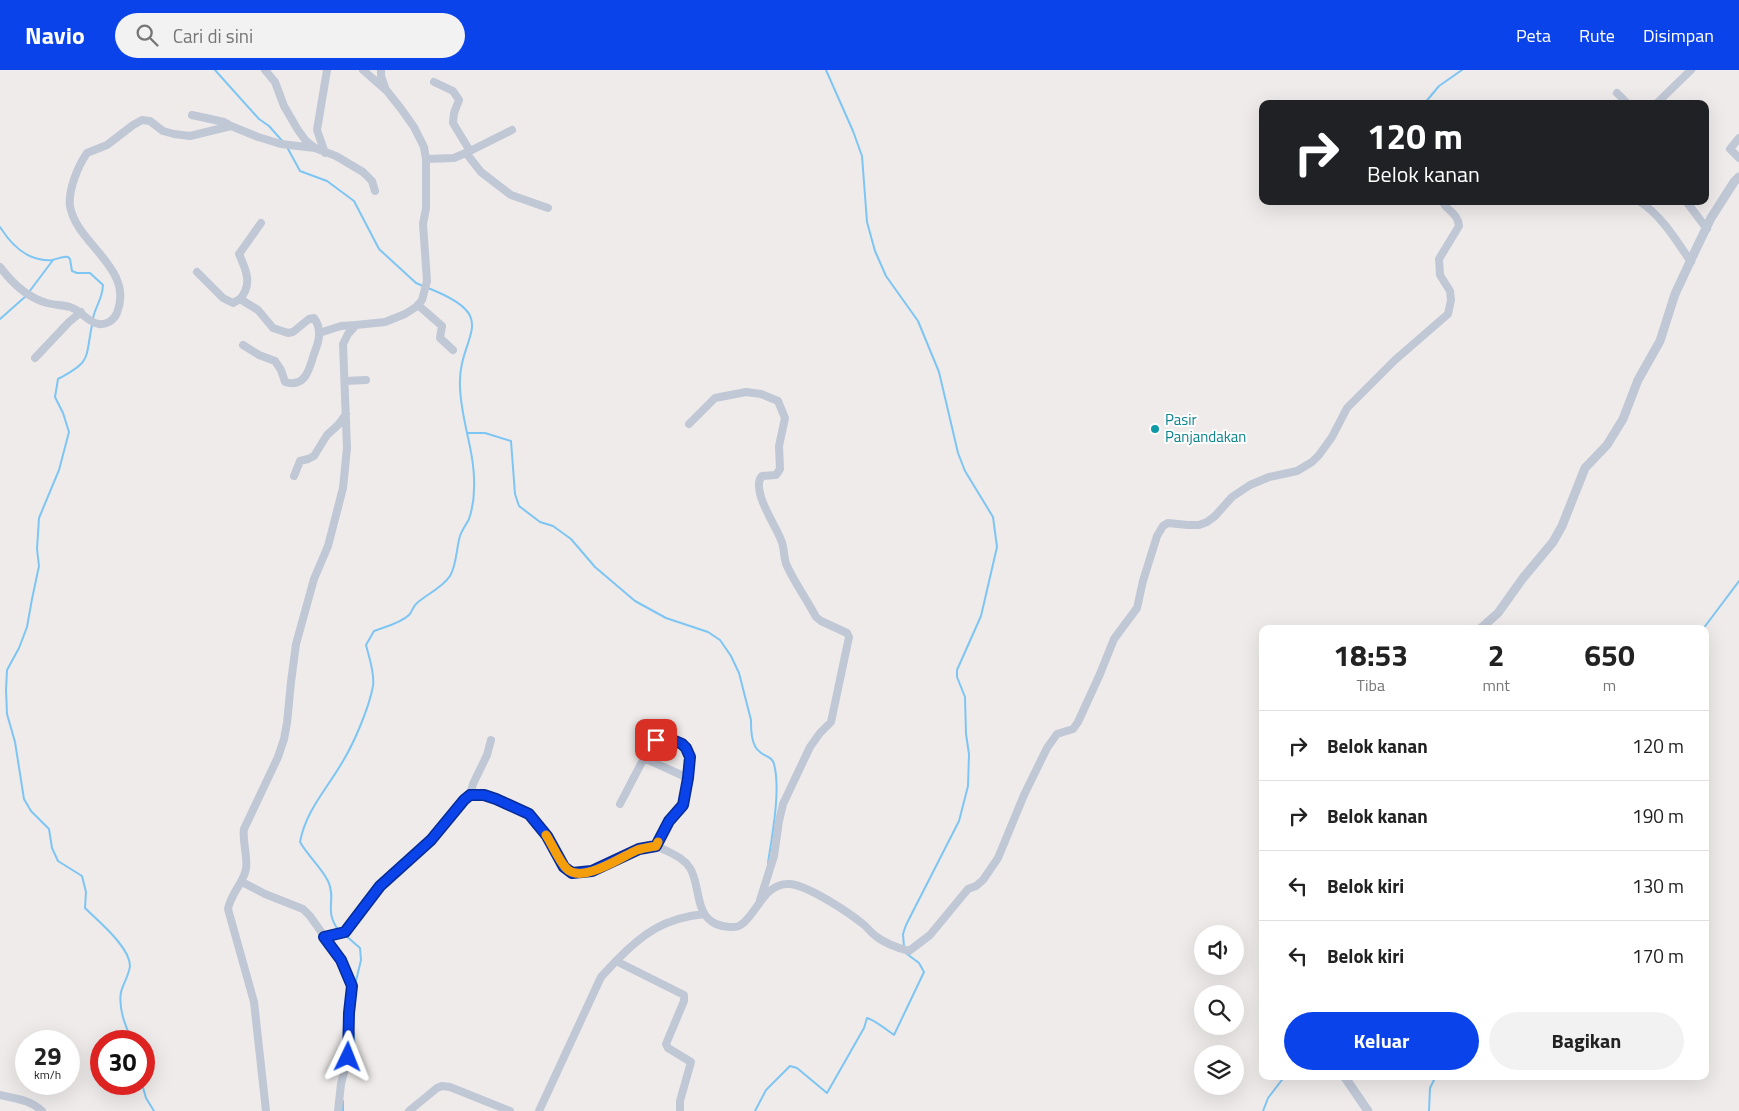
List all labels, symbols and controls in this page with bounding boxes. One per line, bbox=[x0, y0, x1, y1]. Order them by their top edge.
search box bbox=[115, 13, 465, 58]
text: Navio bbox=[25, 17, 85, 53]
icon: search bbox=[133, 21, 161, 49]
text: Cari di sini bbox=[173, 21, 253, 50]
text: Peta bbox=[1516, 22, 1551, 49]
text: Rute bbox=[1579, 22, 1615, 49]
text: Disimpan bbox=[1643, 22, 1714, 49]
text: 120 m bbox=[1367, 109, 1463, 163]
icon: right bbox=[1284, 120, 1349, 185]
text: Belok kanan bbox=[1367, 157, 1480, 191]
place label: Pasir Panjandakan bbox=[1165, 408, 1246, 448]
marker: Pasir Panjandakan bbox=[1149, 423, 1161, 435]
text: 18:53 bbox=[1333, 632, 1408, 678]
text: 2 bbox=[1488, 632, 1505, 678]
text: 650 bbox=[1584, 632, 1635, 678]
text: Tiba bbox=[1357, 673, 1385, 697]
text: mnt bbox=[1482, 673, 1510, 697]
text: m bbox=[1603, 673, 1616, 697]
pin bbox=[635, 719, 677, 761]
icon: arrive bbox=[642, 726, 670, 754]
text: Belok kanan bbox=[1327, 731, 1428, 760]
text: 120 m bbox=[1632, 731, 1684, 760]
icon: right bbox=[1284, 732, 1312, 760]
text: Belok kanan bbox=[1327, 801, 1428, 830]
text: 190 m bbox=[1632, 801, 1684, 830]
icon: right bbox=[1284, 802, 1312, 830]
text: Belok kiri bbox=[1327, 871, 1404, 900]
text: 130 m bbox=[1632, 871, 1684, 900]
icon: left bbox=[1284, 872, 1312, 900]
map controls bbox=[1194, 925, 1244, 1095]
button: sound bbox=[1194, 925, 1244, 975]
text: Belok kiri bbox=[1327, 941, 1404, 970]
text: 170 m bbox=[1632, 941, 1684, 970]
icon: left bbox=[1284, 942, 1312, 970]
button: search bbox=[1194, 985, 1244, 1035]
button: Keluar bbox=[1284, 1012, 1479, 1070]
button: Bagikan bbox=[1489, 1012, 1684, 1070]
speed limit sign: 30 bbox=[90, 1030, 155, 1095]
position arrow bbox=[321, 1030, 373, 1082]
text: 29 bbox=[33, 1037, 62, 1075]
button: layers bbox=[1194, 1045, 1244, 1095]
text: km/h bbox=[34, 1065, 61, 1084]

